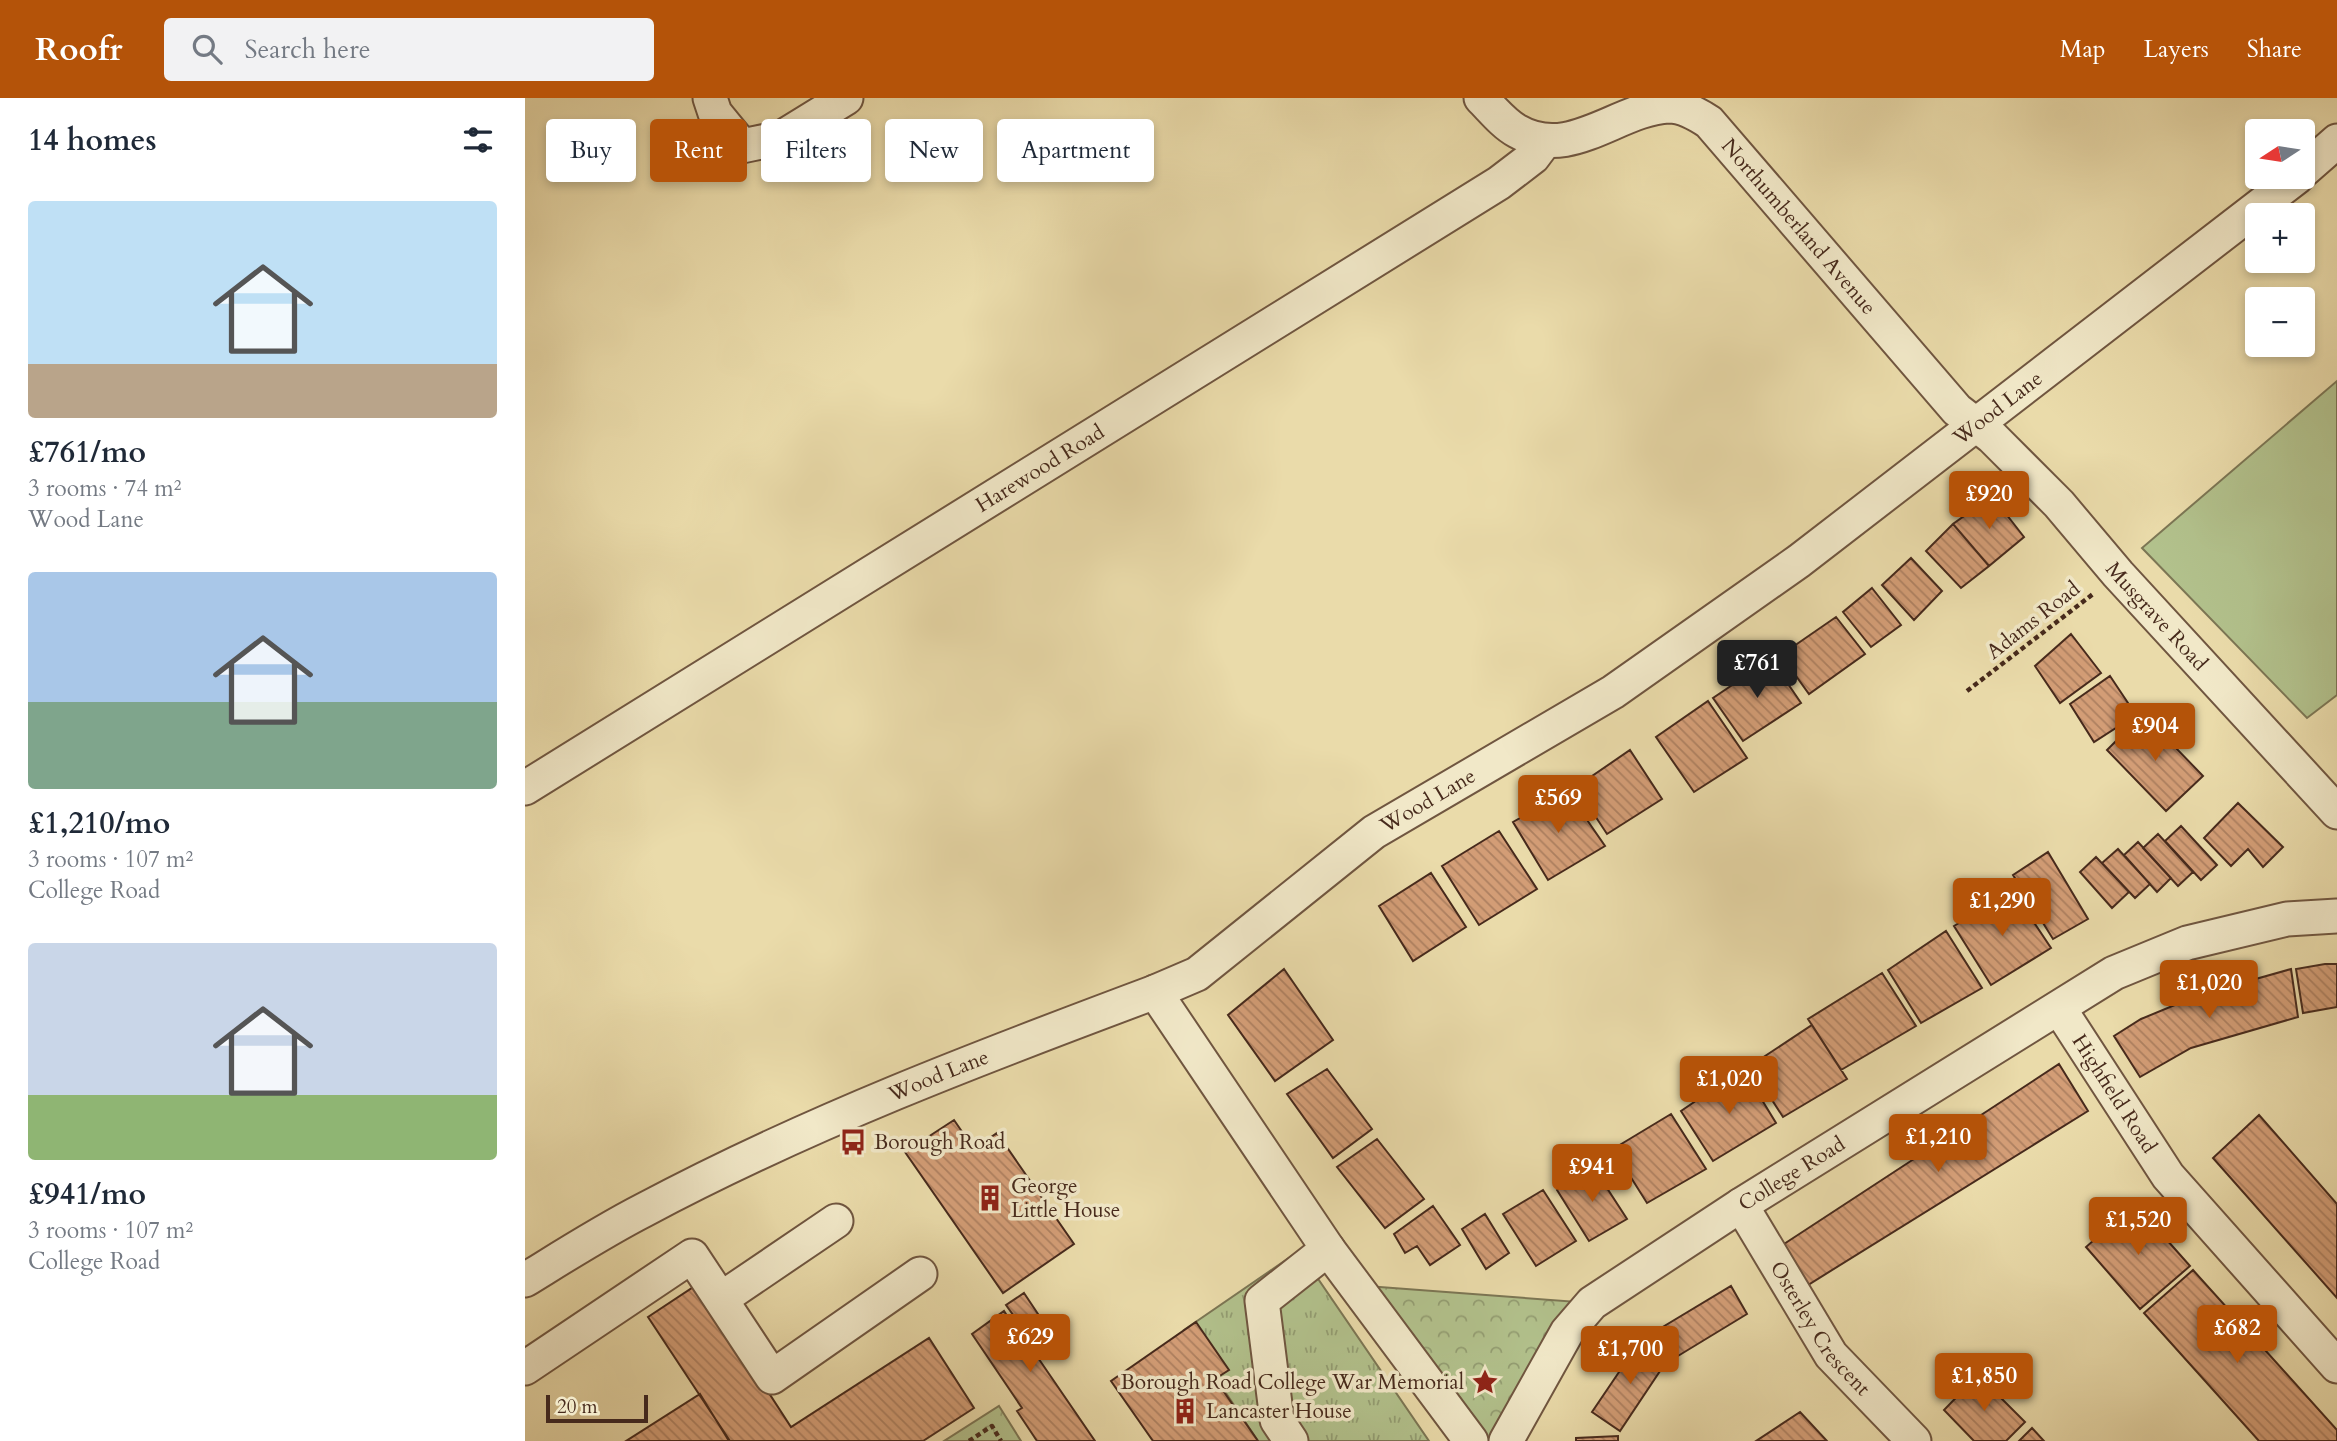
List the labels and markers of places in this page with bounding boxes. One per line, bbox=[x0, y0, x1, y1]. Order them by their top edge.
pin: £920 bbox=[1948, 472, 2030, 531]
pin: £761 bbox=[1716, 640, 1798, 700]
pin: £904 bbox=[2114, 704, 2196, 763]
pin: £569 bbox=[1517, 776, 1599, 835]
pin: £1,290 bbox=[1945, 878, 2059, 938]
pin: £1,020 bbox=[2152, 960, 2266, 1020]
pin: £1,020 bbox=[1672, 1056, 1786, 1116]
pin: £1,210 bbox=[1881, 1114, 1995, 1174]
bus stop icon: Borough Road bbox=[838, 1127, 868, 1157]
place label: Borough Road bbox=[874, 1128, 1005, 1157]
pin: £941 bbox=[1551, 1144, 1633, 1204]
place label: George Little House bbox=[1011, 1172, 1120, 1225]
building icon: George Little House bbox=[975, 1183, 1005, 1213]
pin: £1,520 bbox=[2081, 1198, 2195, 1257]
pin: £682 bbox=[2196, 1306, 2278, 1365]
pin: £629 bbox=[989, 1314, 1071, 1374]
pin: £1,700 bbox=[1573, 1326, 1687, 1386]
pin: £1,850 bbox=[1927, 1354, 2041, 1413]
place icon: Borough Road College War Memorial bbox=[1470, 1367, 1500, 1397]
place label: Borough Road College War Memorial bbox=[1121, 1368, 1464, 1397]
building icon: Lancaster House bbox=[1170, 1396, 1200, 1426]
place label: Lancaster House bbox=[1206, 1397, 1352, 1426]

